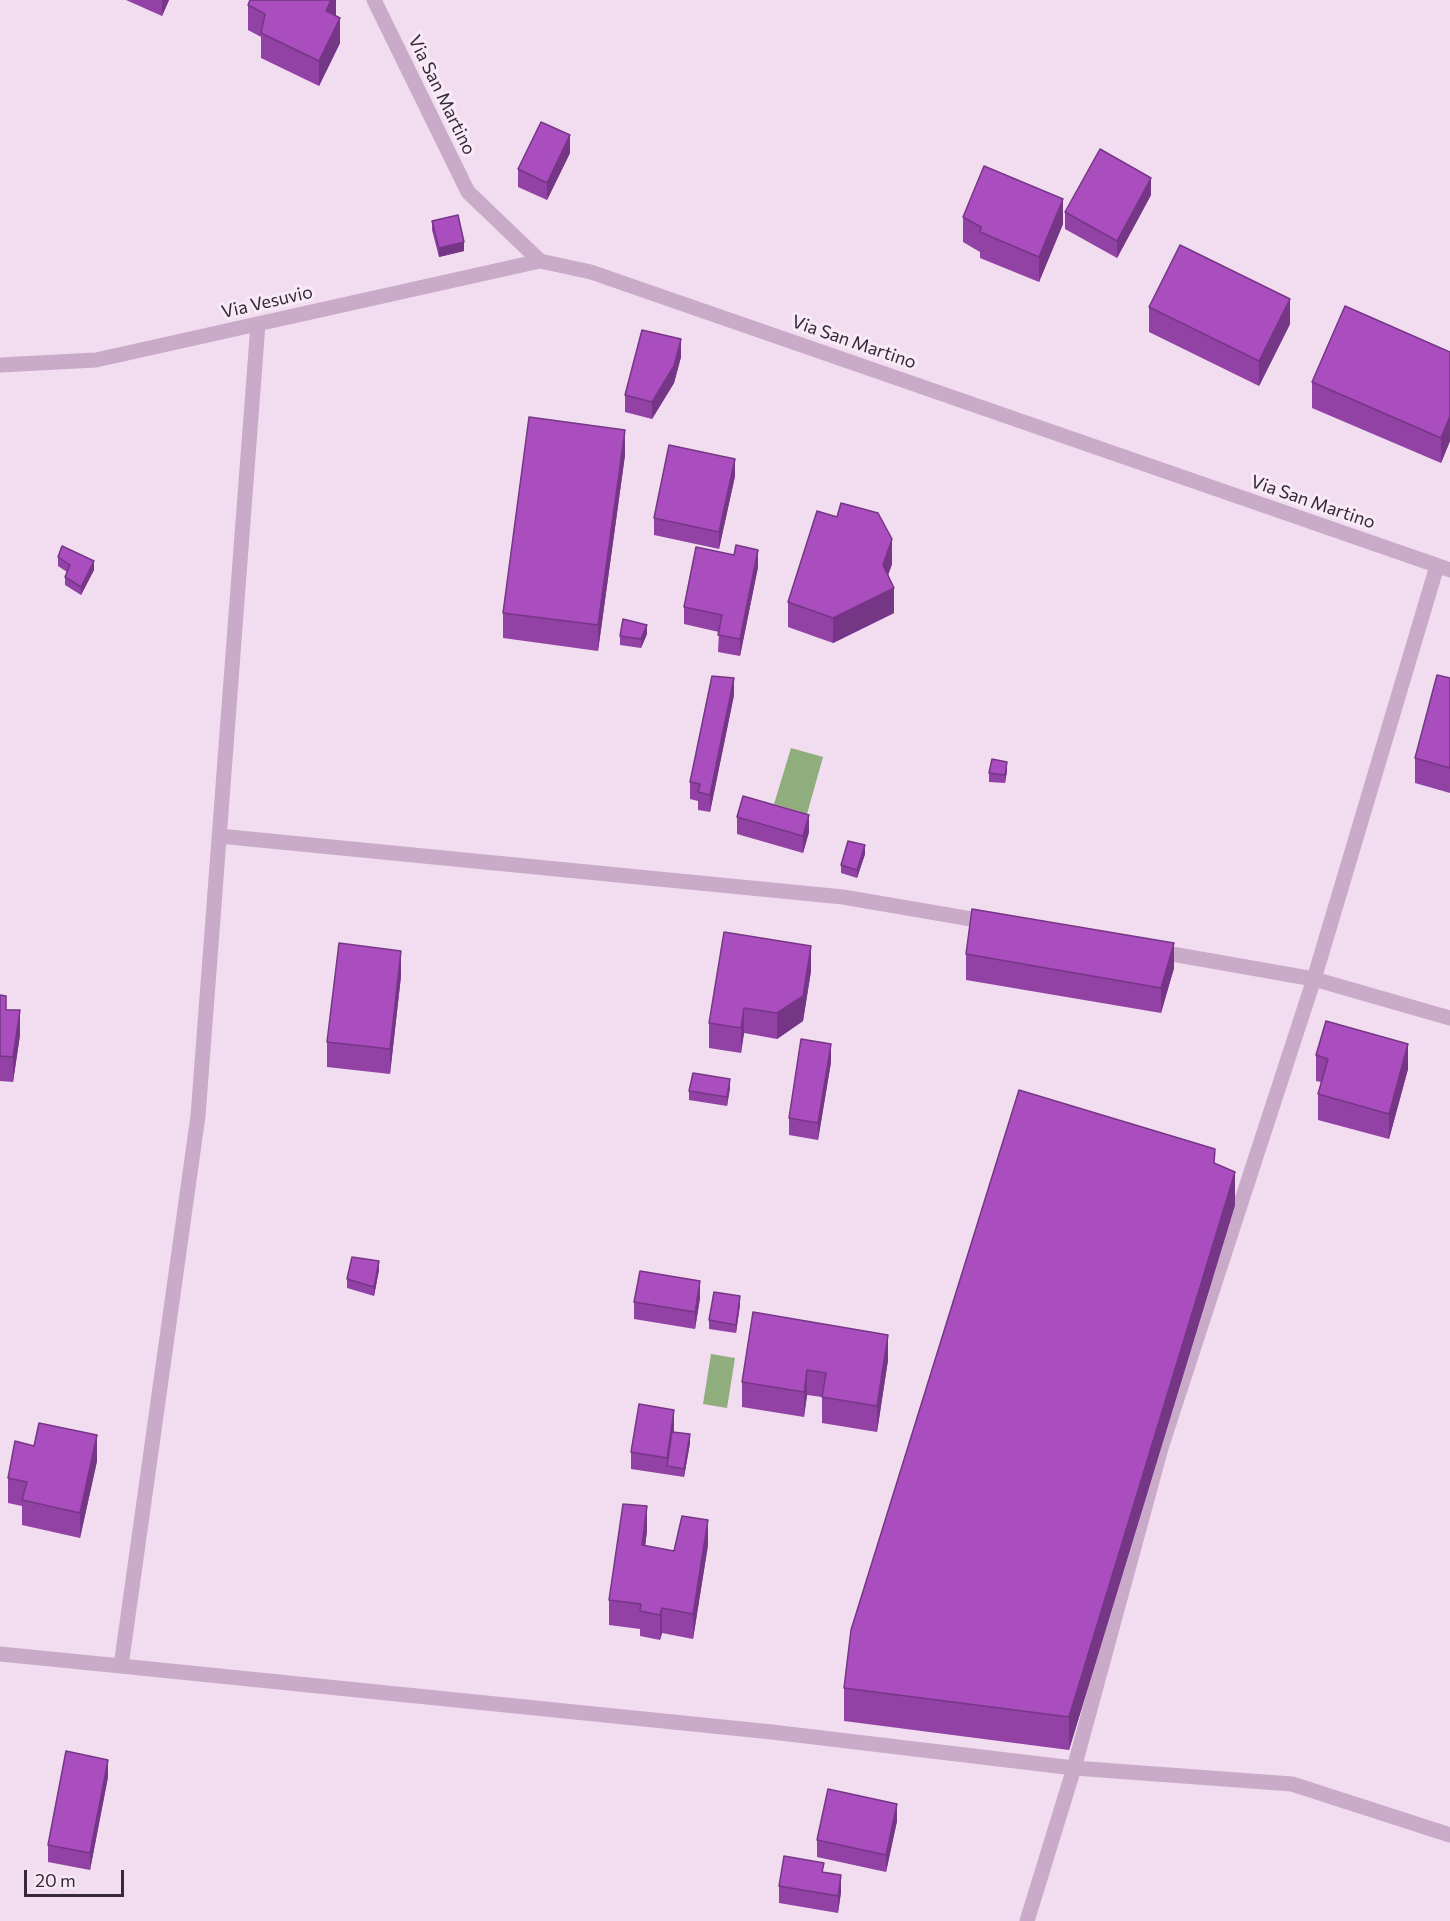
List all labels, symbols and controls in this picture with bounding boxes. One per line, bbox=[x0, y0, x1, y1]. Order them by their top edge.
street label: Via San Martino bbox=[404, 32, 480, 158]
street label: Via Vesuvio bbox=[219, 281, 315, 323]
street label: Via San Martino bbox=[789, 311, 919, 373]
street label: Via San Martino bbox=[1248, 471, 1378, 533]
scale bar bbox=[27, 1858, 128, 1896]
text: 20 m bbox=[35, 1869, 76, 1891]

